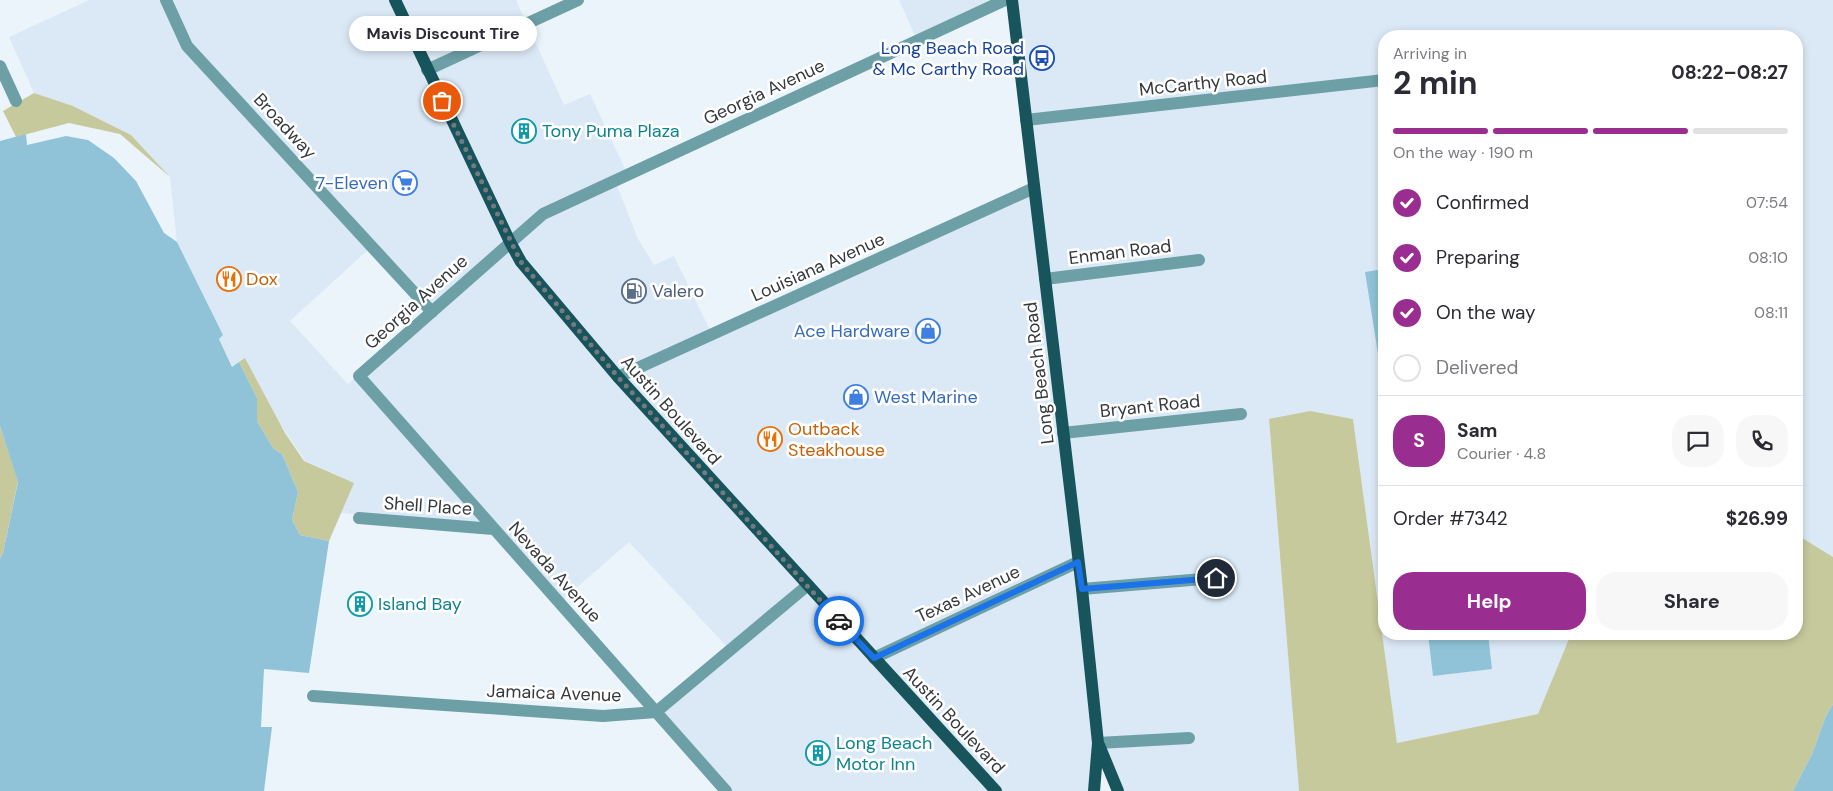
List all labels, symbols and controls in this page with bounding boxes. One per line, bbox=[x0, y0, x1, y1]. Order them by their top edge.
callout: Mavis Discount Tire bbox=[348, 16, 536, 51]
text: Mavis Discount Tire bbox=[366, 23, 520, 44]
place label: Long Beach Road & Mc Carthy Road bbox=[873, 36, 1024, 81]
text: Arriving in bbox=[1393, 43, 1467, 64]
bus stop icon: Long Beach Road & Mc Carthy Road bbox=[1029, 45, 1055, 71]
street label: Georgia Avenue bbox=[700, 53, 828, 131]
text: 08:22–08:27 bbox=[1671, 60, 1788, 85]
text: 2 min bbox=[1393, 62, 1478, 104]
street label: McCarthy Road bbox=[1138, 64, 1268, 102]
pin bbox=[421, 80, 463, 122]
icon: bag bbox=[428, 87, 456, 115]
street label: Broadway bbox=[248, 88, 322, 164]
building icon: Tony Puma Plaza bbox=[511, 118, 537, 144]
place label: Tony Puma Plaza bbox=[542, 119, 680, 143]
text: On the way · 190 m bbox=[1393, 142, 1533, 163]
supermarket icon: 7-Eleven bbox=[392, 170, 418, 196]
place label: 7-Eleven bbox=[316, 171, 388, 195]
icon: check bbox=[1393, 189, 1421, 217]
text: Confirmed bbox=[1436, 190, 1529, 215]
text: 07:54 bbox=[1746, 192, 1788, 213]
street label: Louisiana Avenue bbox=[748, 227, 888, 307]
street label: Enman Road bbox=[1067, 234, 1173, 270]
icon: check bbox=[1393, 244, 1421, 272]
text: Preparing bbox=[1436, 245, 1520, 270]
text: 08:10 bbox=[1748, 247, 1788, 268]
street label: Georgia Avenue bbox=[359, 249, 473, 355]
restaurant icon: Dox bbox=[216, 266, 242, 292]
place label: Dox bbox=[246, 267, 278, 291]
fuel station icon: Valero bbox=[621, 278, 647, 304]
place label: Valero bbox=[652, 279, 704, 303]
icon: check bbox=[1393, 299, 1421, 327]
street label: Long Beach Road bbox=[1018, 300, 1060, 446]
text: On the way bbox=[1436, 300, 1536, 325]
text: 08:11 bbox=[1754, 302, 1788, 323]
shop icon: Ace Hardware bbox=[915, 318, 941, 344]
place label: Ace Hardware bbox=[794, 319, 910, 343]
street label: Austin Boulevard bbox=[615, 350, 727, 470]
text: Delivered bbox=[1436, 355, 1518, 380]
shop icon: West Marine bbox=[843, 384, 869, 410]
place label: West Marine bbox=[874, 385, 978, 409]
street label: Bryant Road bbox=[1099, 389, 1201, 423]
button: chat bbox=[1672, 415, 1724, 467]
button: phone bbox=[1736, 415, 1788, 467]
place label: Outback Steakhouse bbox=[788, 417, 885, 462]
text: Sam bbox=[1457, 418, 1498, 443]
restaurant icon: Outback Steakhouse bbox=[757, 426, 783, 452]
text: S bbox=[1413, 428, 1425, 453]
text: Courier · 4.8 bbox=[1457, 443, 1546, 464]
street label: Shell Place bbox=[383, 491, 473, 521]
text: Order #7342 bbox=[1393, 506, 1508, 531]
text: $26.99 bbox=[1726, 506, 1788, 531]
street label: Nevada Avenue bbox=[503, 516, 607, 628]
pin bbox=[1195, 557, 1237, 599]
street label: Texas Avenue bbox=[912, 559, 1024, 629]
icon: home bbox=[1202, 564, 1230, 592]
button: Help bbox=[1393, 572, 1586, 630]
button: Share bbox=[1596, 572, 1788, 630]
building icon: Island Bay bbox=[347, 591, 373, 617]
place label: Island Bay bbox=[378, 592, 462, 616]
courier bbox=[814, 596, 864, 646]
icon: car bbox=[825, 607, 853, 635]
street label: Austin Boulevard bbox=[898, 661, 1010, 779]
street label: Jamaica Avenue bbox=[486, 679, 622, 707]
place label: Long Beach Motor Inn bbox=[836, 731, 932, 776]
building icon: Long Beach Motor Inn bbox=[805, 740, 831, 766]

